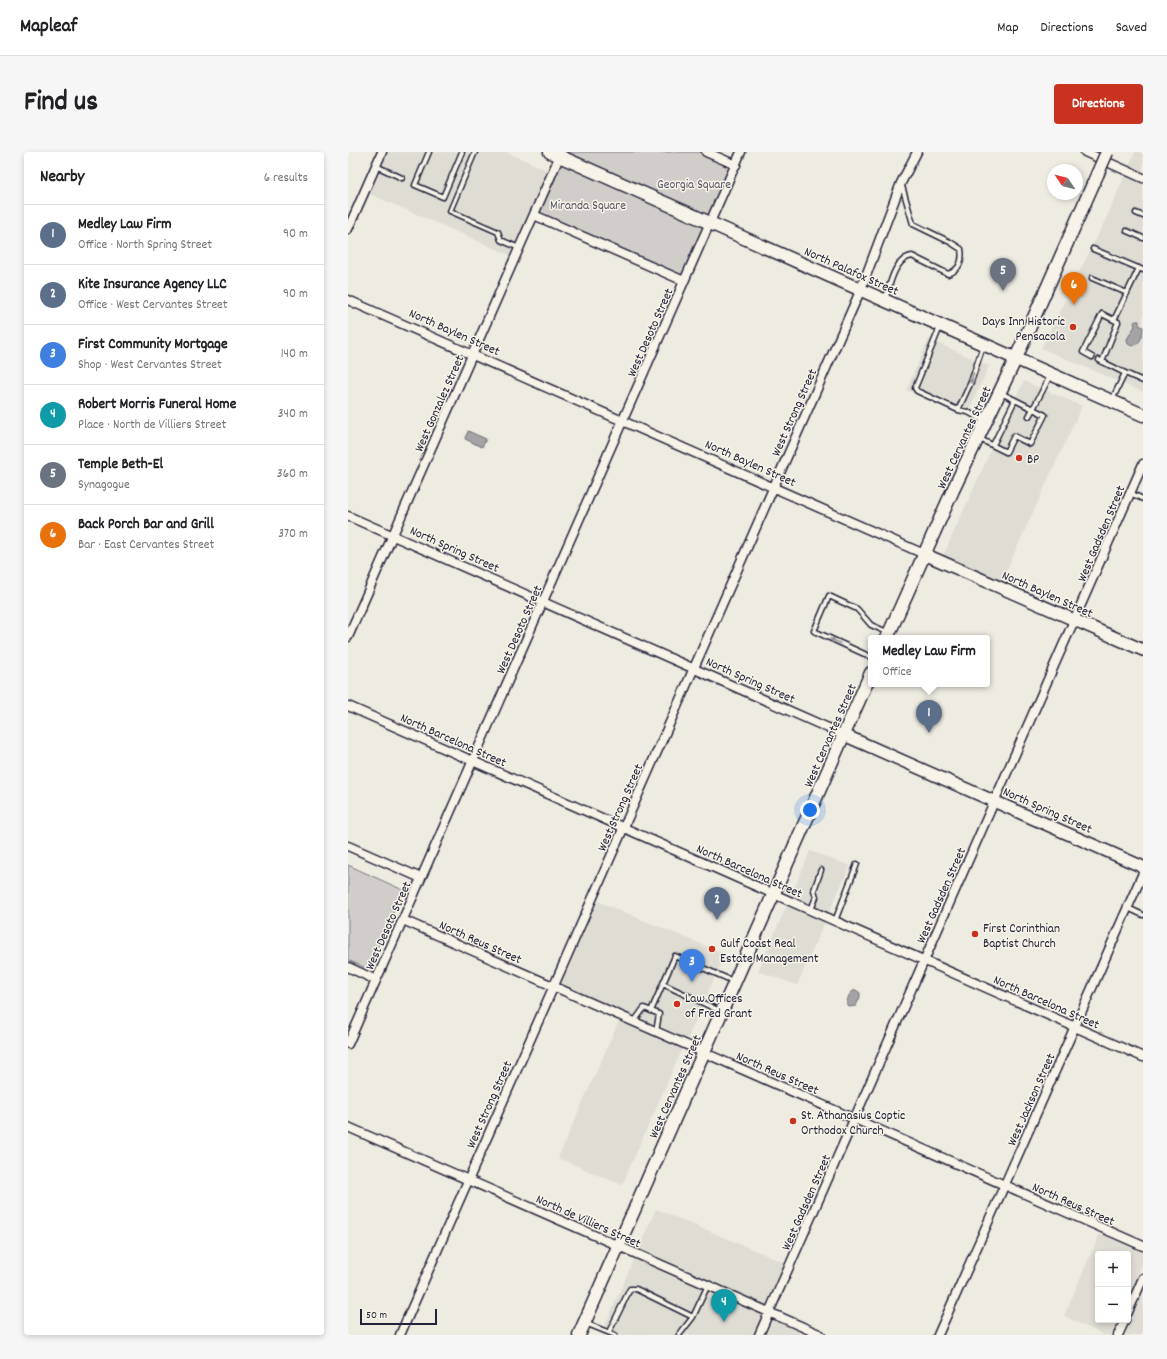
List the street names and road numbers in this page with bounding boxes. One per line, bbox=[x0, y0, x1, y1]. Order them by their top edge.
street label: North Palafox Street bbox=[801, 243, 901, 302]
street label: West Desoto Street bbox=[623, 285, 679, 380]
street label: North Baylen Street bbox=[406, 305, 503, 362]
street label: West Gonzalez Street bbox=[410, 352, 470, 455]
street label: West Strong Street bbox=[768, 366, 823, 460]
street label: West Cervantes Street bbox=[933, 383, 998, 493]
street label: North Baylen Street bbox=[702, 436, 799, 493]
street label: West Gadsden Street bbox=[1073, 483, 1131, 585]
street label: North Spring Street bbox=[406, 522, 502, 579]
street label: North Baylen Street bbox=[999, 567, 1096, 624]
street label: West Desoto Street bbox=[492, 582, 548, 677]
street label: North Spring Street bbox=[702, 653, 798, 710]
street label: West Cervantes Street bbox=[800, 681, 863, 791]
street label: North Barcelona Street bbox=[397, 709, 509, 773]
street label: West Strong Street bbox=[594, 761, 649, 855]
street label: North Spring Street bbox=[999, 783, 1095, 840]
street label: North Barcelona Street bbox=[693, 840, 805, 904]
street label: West Gadsden Street bbox=[913, 845, 972, 947]
street label: West Desoto Street bbox=[361, 878, 417, 973]
street label: North Reus Street bbox=[436, 917, 524, 970]
street label: North Barcelona Street bbox=[990, 971, 1102, 1035]
street label: West Cervantes Street bbox=[645, 1032, 708, 1142]
street label: North Reus Street bbox=[733, 1048, 821, 1101]
street label: West Jackson Street bbox=[1003, 1050, 1061, 1149]
street label: West Strong Street bbox=[463, 1058, 518, 1152]
street label: West Gadsden Street bbox=[778, 1152, 837, 1254]
street label: North Reus Street bbox=[1029, 1179, 1117, 1232]
street label: North de Villiers Street bbox=[532, 1191, 644, 1254]

